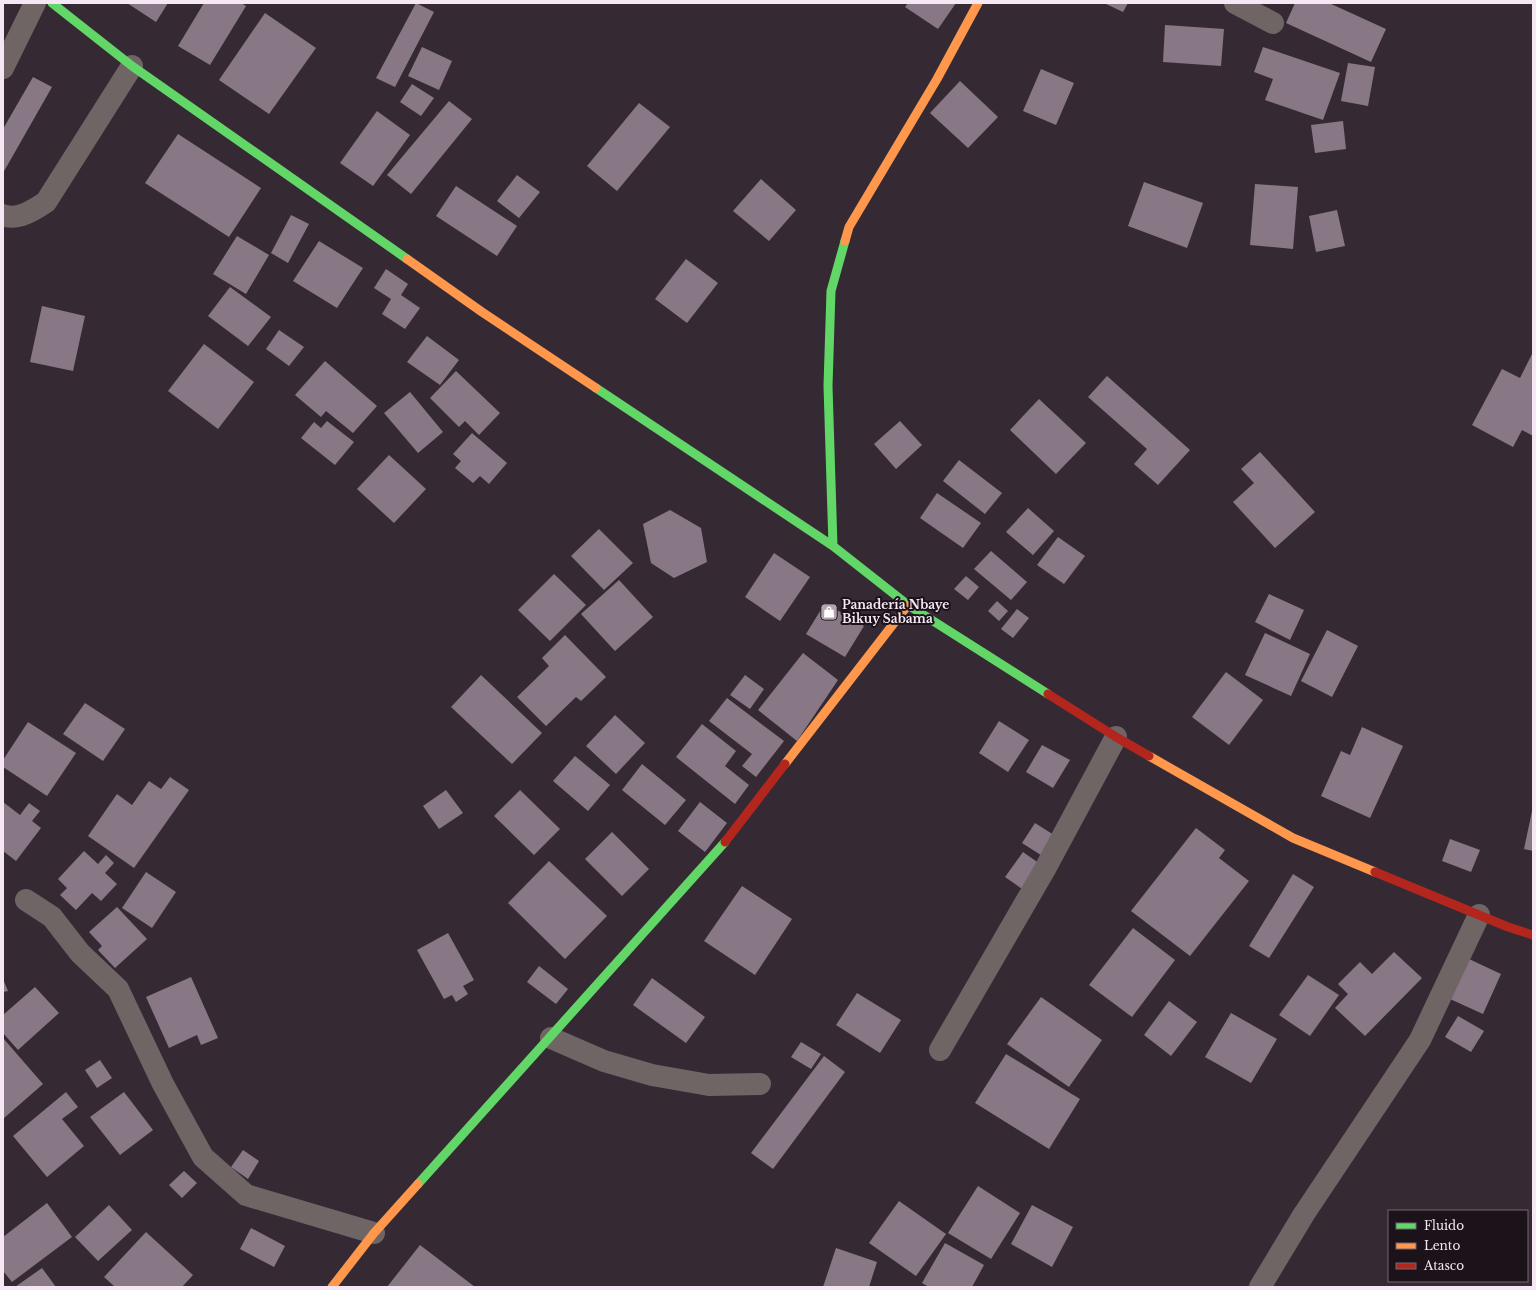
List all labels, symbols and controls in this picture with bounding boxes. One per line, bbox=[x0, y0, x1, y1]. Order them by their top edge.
place label: Panadería Nbaye Bikuy Sabama bbox=[842, 597, 949, 626]
shop icon: Panadería Nbaye Bikuy Sabama bbox=[819, 602, 839, 622]
legend bbox=[1388, 1210, 1528, 1282]
text: Fluido bbox=[1424, 1218, 1464, 1233]
text: Lento bbox=[1424, 1238, 1460, 1253]
text: Atasco bbox=[1423, 1258, 1464, 1273]

